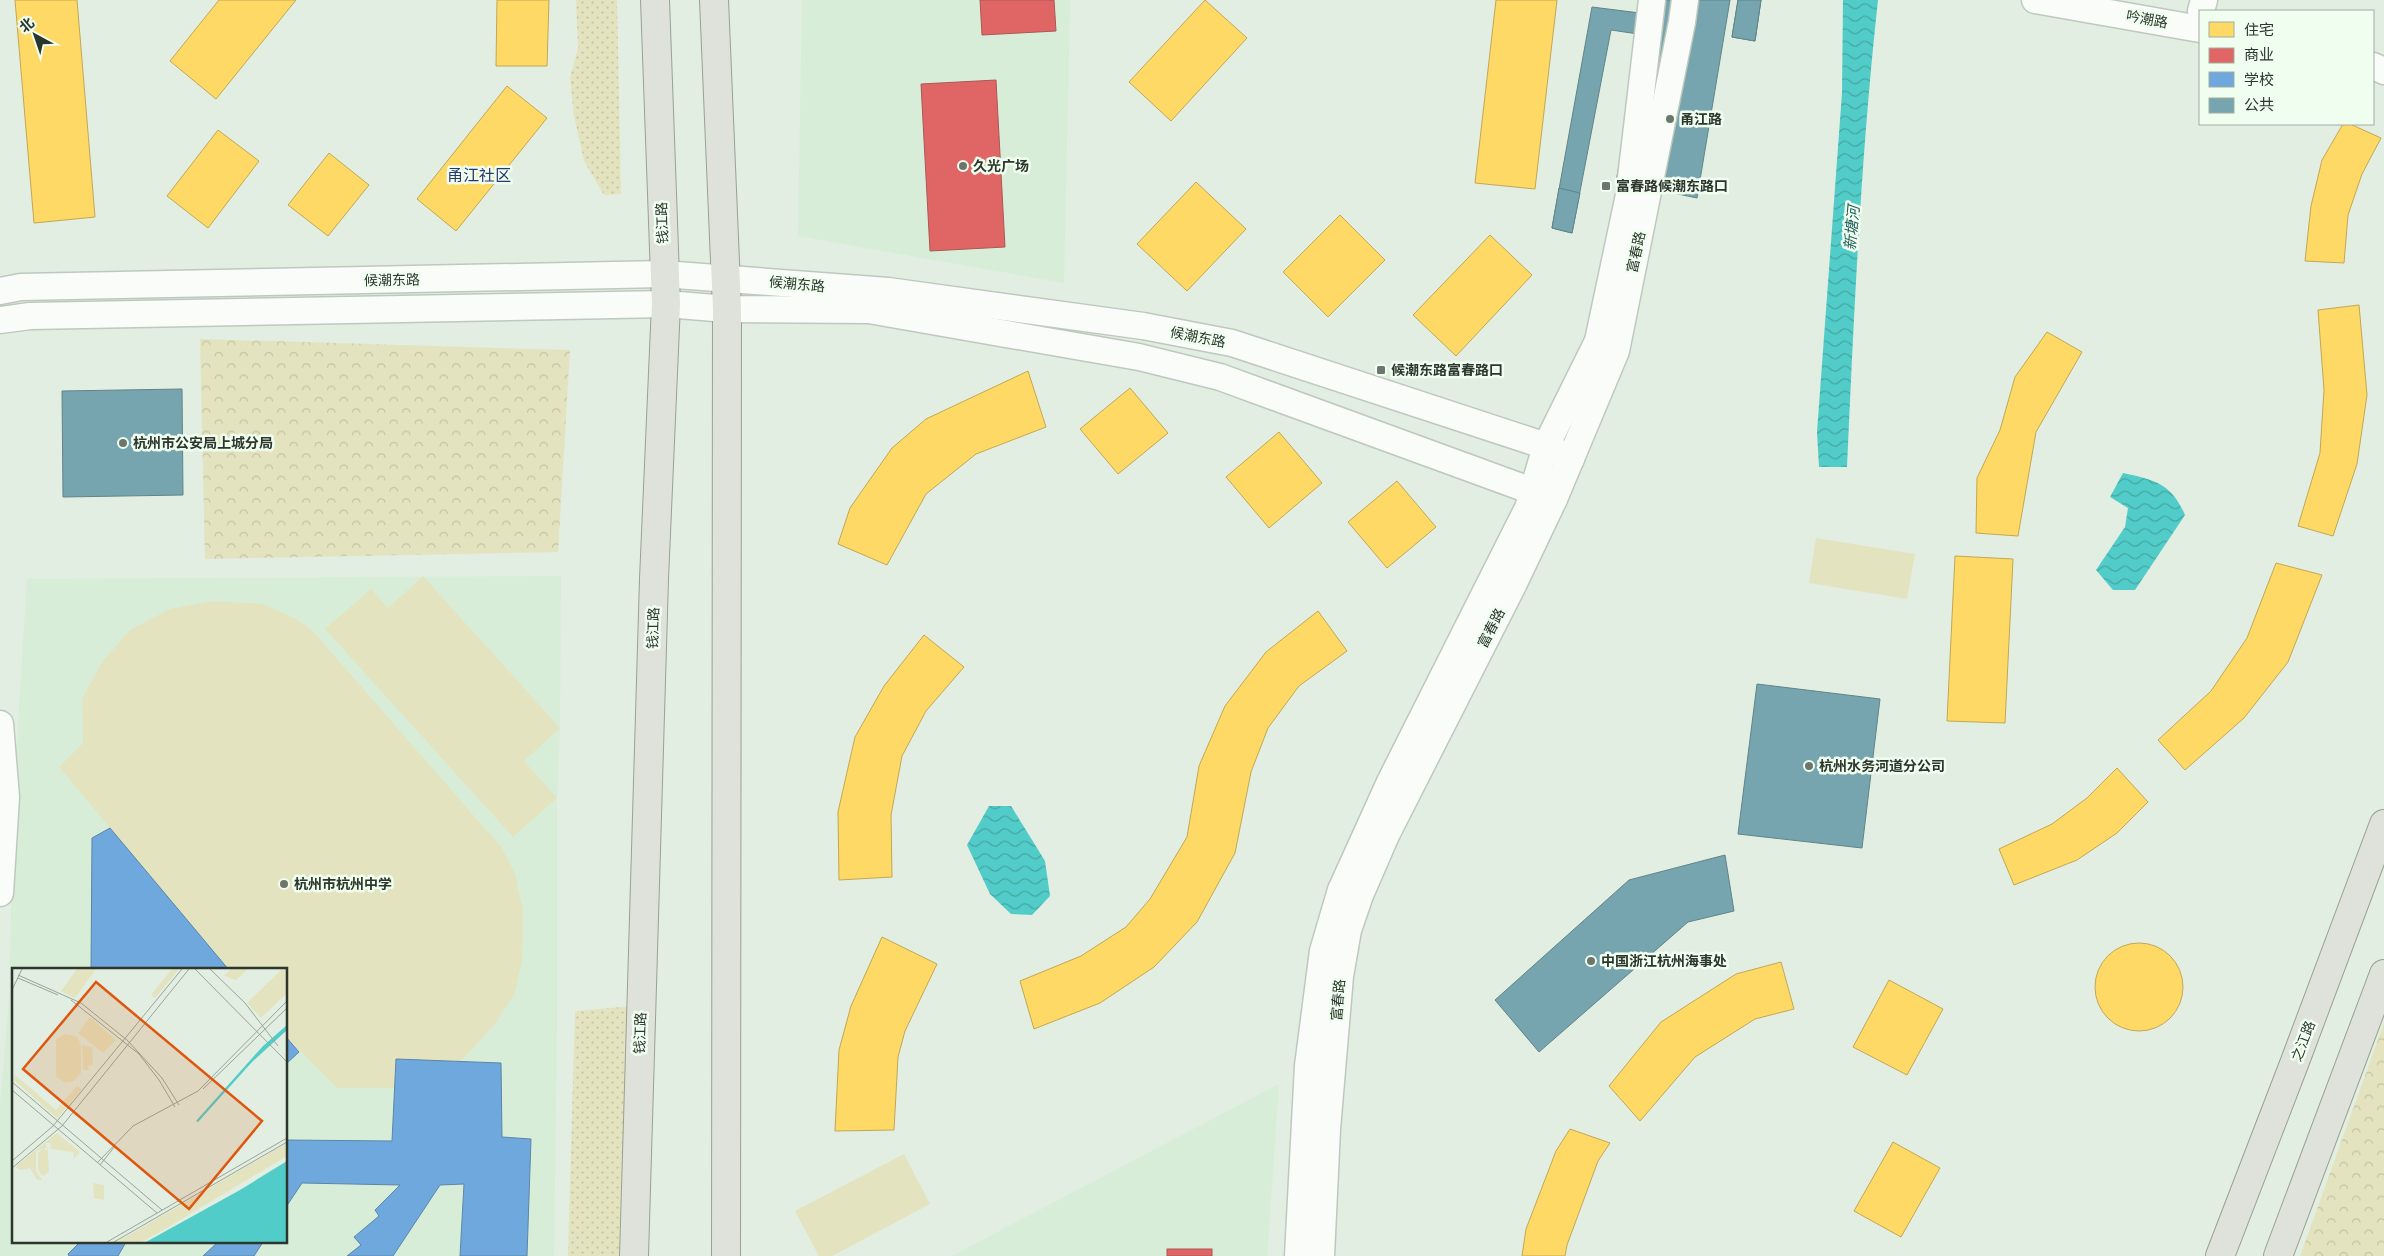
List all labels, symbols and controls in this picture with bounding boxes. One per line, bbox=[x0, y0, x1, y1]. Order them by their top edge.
street label: 吟潮路 bbox=[2125, 6, 2169, 32]
north arrow bbox=[10, 10, 60, 60]
legend bbox=[2199, 10, 2374, 125]
text: 北 bbox=[15, 14, 38, 36]
text: 住宅 bbox=[2244, 19, 2274, 40]
text: 商业 bbox=[2244, 44, 2274, 65]
text: 学校 bbox=[2244, 69, 2274, 90]
text: 公共 bbox=[2244, 94, 2274, 115]
place label: 甬江路 bbox=[1680, 110, 1722, 128]
marker: 甬江路 bbox=[1664, 113, 1676, 125]
place label: 久光广场 bbox=[973, 157, 1029, 175]
marker: 久光广场 bbox=[957, 160, 969, 172]
district label: 甬江社区 bbox=[447, 164, 511, 186]
place label: 富春路候潮东路口 bbox=[1616, 177, 1728, 195]
marker: 富春路候潮东路口 bbox=[1600, 180, 1612, 192]
street label: 钱江路 bbox=[652, 202, 672, 244]
water label: 新塘河 bbox=[1839, 202, 1864, 251]
street label: 富春路 bbox=[1623, 230, 1649, 274]
street label: 候潮东路 bbox=[364, 271, 420, 289]
street label: 候潮东路 bbox=[768, 273, 826, 295]
street label: 候潮东路 bbox=[1169, 323, 1227, 351]
place label: 候潮东路富春路口 bbox=[1391, 361, 1503, 379]
marker: 候潮东路富春路口 bbox=[1375, 364, 1387, 376]
place label: 杭州市公安局上城分局 bbox=[133, 434, 273, 452]
marker: 杭州市公安局上城分局 bbox=[117, 437, 129, 449]
street label: 富春路 bbox=[1473, 605, 1509, 651]
street label: 钱江路 bbox=[643, 607, 663, 649]
place label: 杭州水务河道分公司 bbox=[1819, 757, 1945, 775]
marker: 杭州水务河道分公司 bbox=[1803, 760, 1815, 772]
place label: 杭州市杭州中学 bbox=[294, 875, 392, 893]
marker: 杭州市杭州中学 bbox=[278, 878, 290, 890]
place label: 中国浙江杭州海事处 bbox=[1601, 952, 1727, 970]
marker: 中国浙江杭州海事处 bbox=[1585, 955, 1597, 967]
inset map bbox=[12, 968, 288, 1244]
street label: 富春路 bbox=[1327, 978, 1349, 1022]
street label: 钱江路 bbox=[630, 1012, 650, 1054]
street label: 之江路 bbox=[2287, 1018, 2319, 1064]

